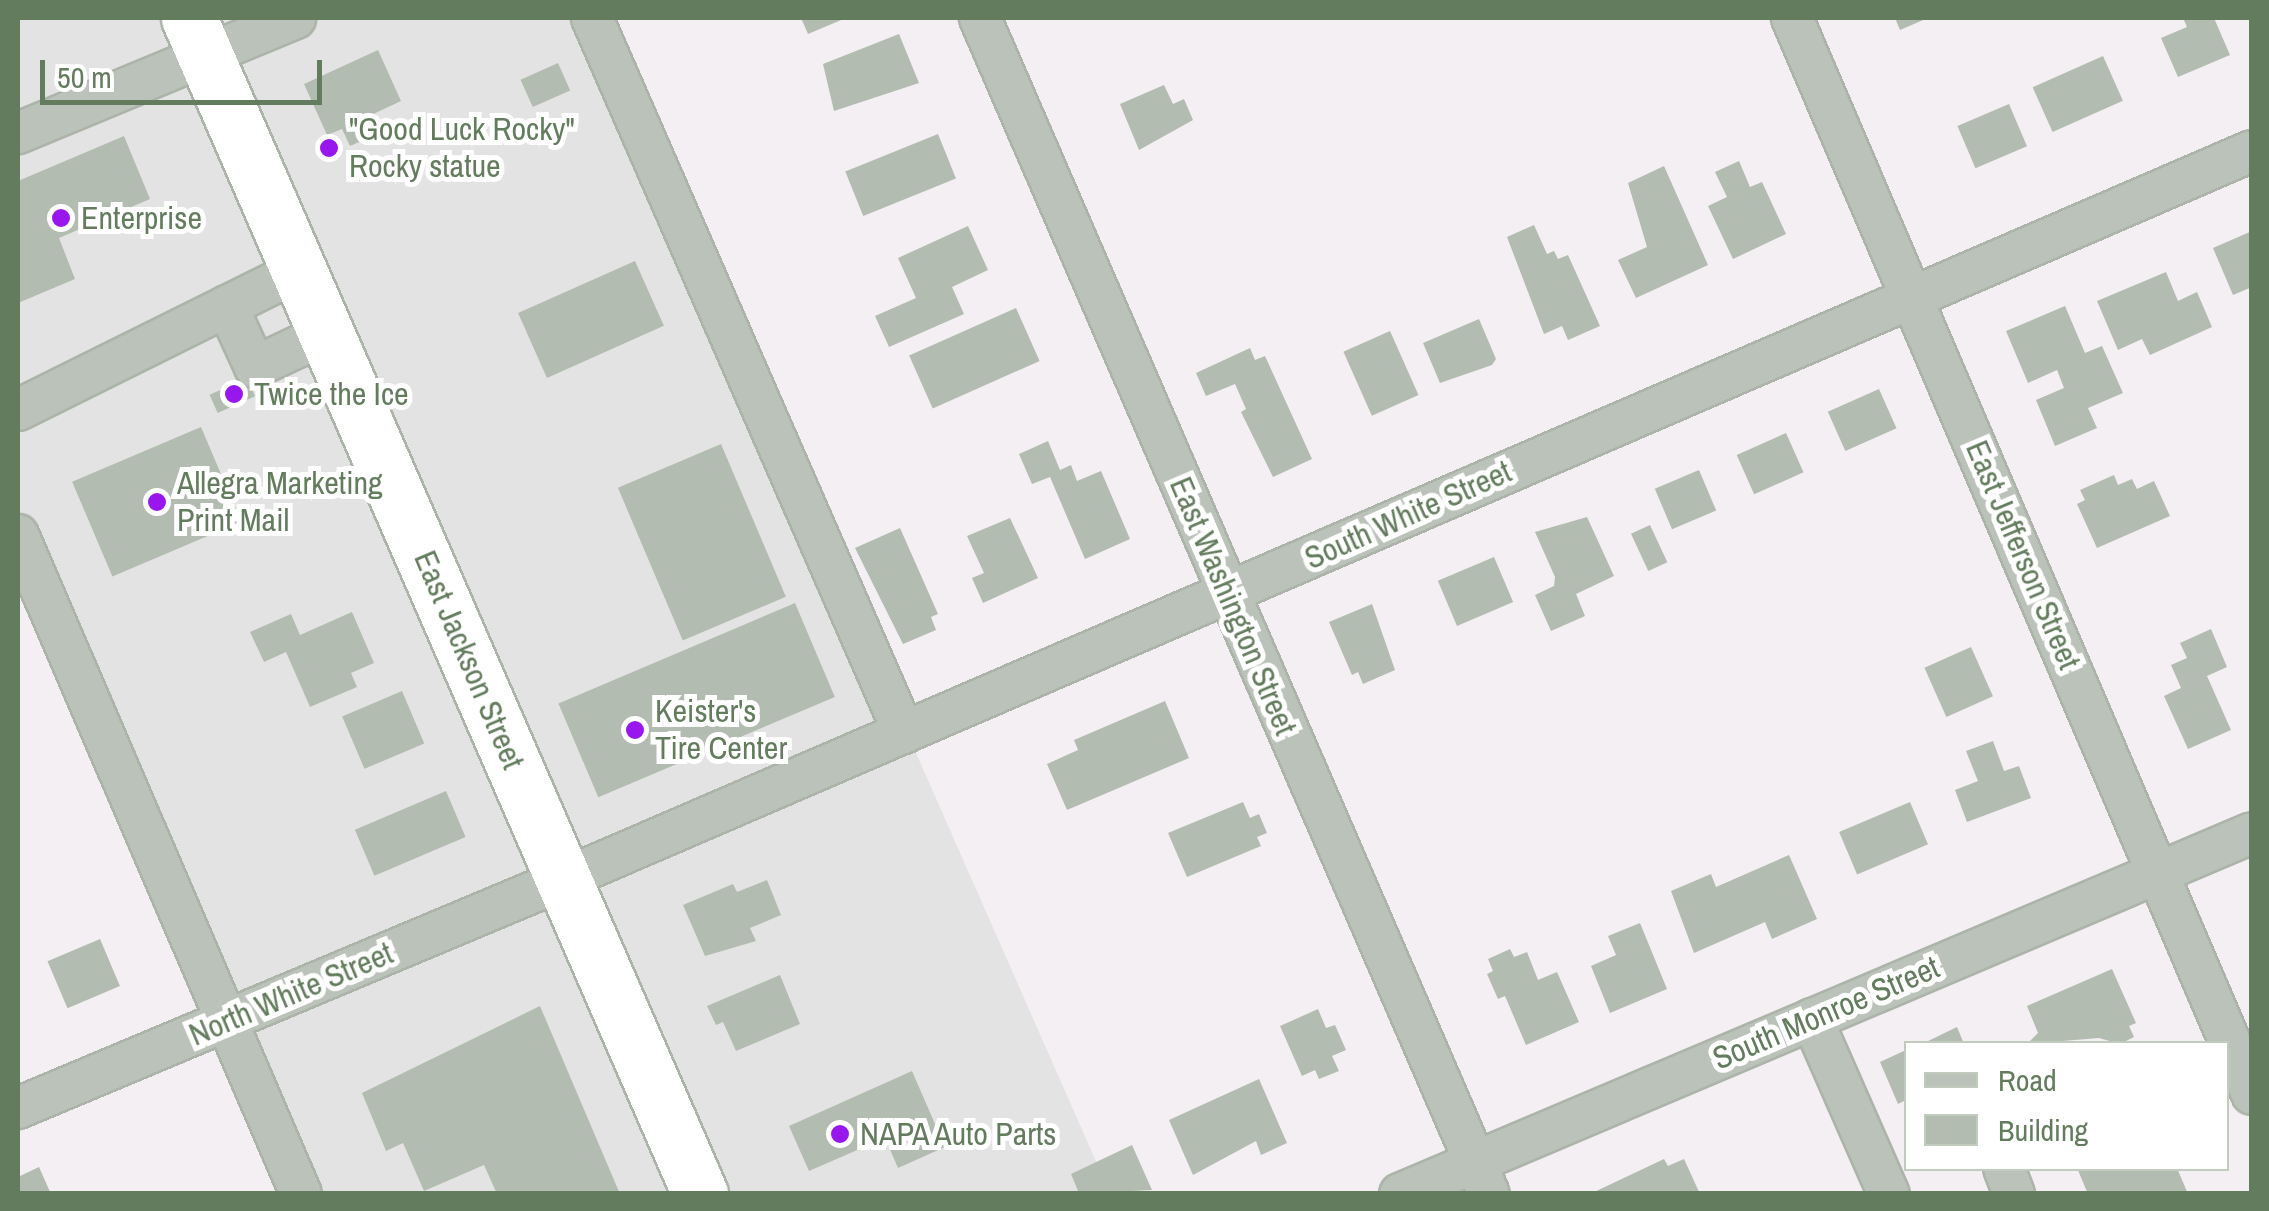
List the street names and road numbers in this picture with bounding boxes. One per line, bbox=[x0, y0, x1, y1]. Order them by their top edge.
street label: East Jefferson Street bbox=[1958, 435, 2088, 675]
street label: South White Street bbox=[1299, 452, 1517, 578]
street label: East Washington Street bbox=[1161, 471, 1305, 741]
street label: East Jackson Street bbox=[406, 545, 532, 775]
street label: North White Street bbox=[183, 934, 399, 1054]
street label: South Monroe Street bbox=[1707, 948, 1945, 1078]

